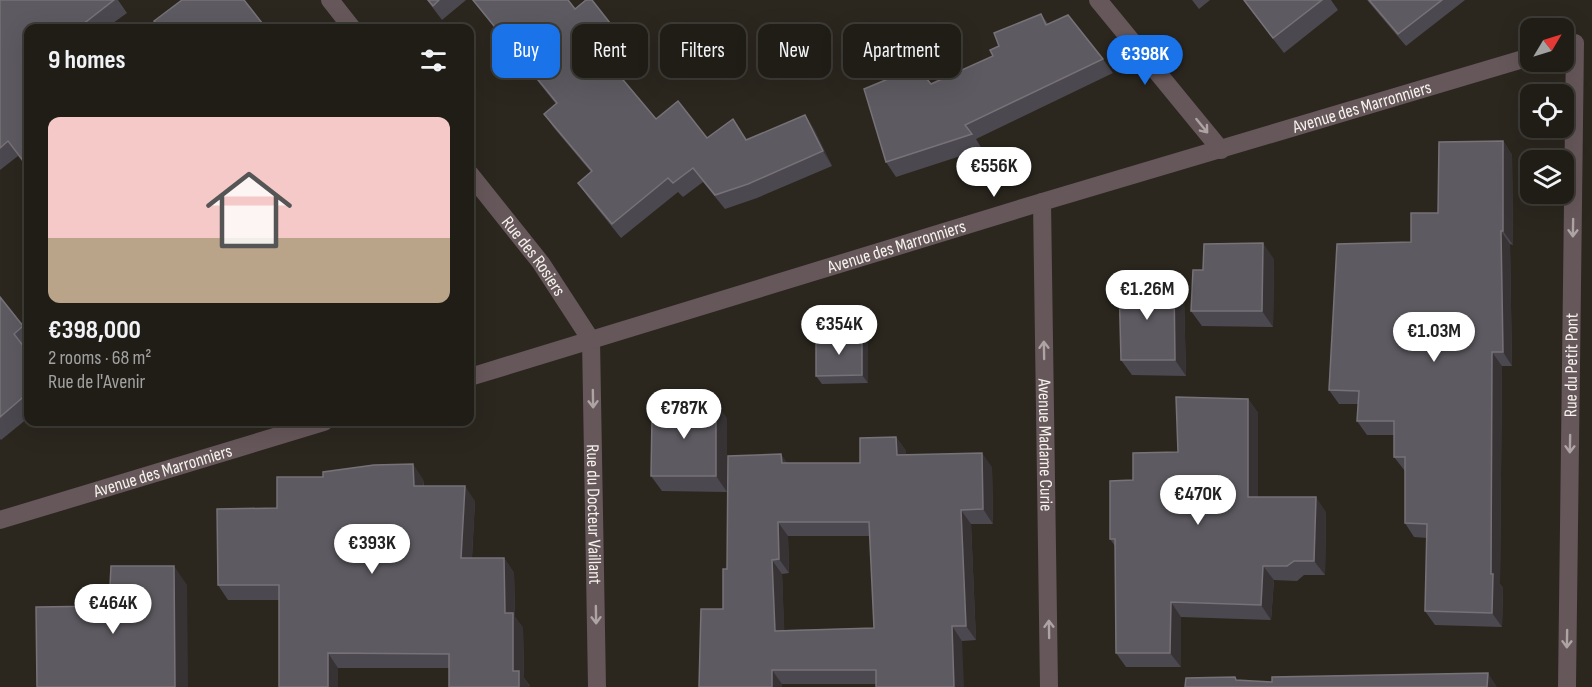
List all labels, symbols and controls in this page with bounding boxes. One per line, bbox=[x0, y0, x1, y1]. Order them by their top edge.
north arrow bbox=[1520, 18, 1574, 72]
map controls bbox=[1520, 18, 1574, 204]
chip: Buy bbox=[492, 24, 560, 78]
chip: Rent bbox=[572, 24, 648, 78]
chip: Filters bbox=[660, 24, 746, 78]
chip: New bbox=[758, 24, 831, 78]
chip: Apartment bbox=[843, 24, 961, 78]
pin: €398K bbox=[1103, 35, 1187, 86]
text: €398K bbox=[1121, 42, 1169, 66]
icon: filters bbox=[417, 44, 450, 77]
text: 9 homes bbox=[48, 45, 126, 76]
street label: Avenue des Marronniers bbox=[1289, 76, 1434, 138]
button: locate bbox=[1520, 84, 1574, 138]
one-way arrow bbox=[1195, 118, 1208, 134]
pin: €556K bbox=[952, 147, 1036, 198]
button: layers bbox=[1520, 150, 1574, 204]
text: €556K bbox=[970, 154, 1018, 178]
icon: home bbox=[195, 156, 303, 264]
street label: Rue des Rosiers bbox=[497, 212, 570, 300]
street label: Avenue des Marronniers bbox=[824, 215, 968, 278]
one-way arrow bbox=[1567, 217, 1579, 237]
pin: €1.26M bbox=[1098, 270, 1196, 321]
text: €1.26M bbox=[1120, 277, 1174, 301]
pin: €354K bbox=[797, 305, 881, 356]
text: €354K bbox=[815, 312, 863, 336]
pin: €1.03M bbox=[1385, 312, 1483, 363]
street label: Rue du Petit Pont bbox=[1560, 312, 1582, 417]
text: €398,000 bbox=[48, 315, 141, 346]
text: €1.03M bbox=[1407, 319, 1461, 343]
one-way arrow bbox=[1038, 340, 1050, 360]
text: 2 rooms · 68 m² bbox=[48, 346, 152, 370]
text: Rue de l'Avenir bbox=[48, 370, 145, 394]
street label: Avenue Madame Curie bbox=[1034, 377, 1057, 511]
one-way arrow bbox=[587, 388, 599, 408]
pin: €787K bbox=[642, 389, 726, 440]
text: €787K bbox=[660, 396, 708, 420]
one-way arrow bbox=[1564, 433, 1576, 453]
street label: Avenue des Marronniers bbox=[90, 440, 235, 502]
street label: Rue du Docteur Vaillant bbox=[582, 444, 606, 585]
pin: €470K bbox=[1156, 475, 1240, 526]
text: €470K bbox=[1174, 482, 1222, 506]
pin: €393K bbox=[330, 524, 414, 575]
text: €393K bbox=[348, 531, 396, 555]
pin: €464K bbox=[71, 584, 155, 635]
text: €464K bbox=[89, 591, 137, 615]
one-way arrow bbox=[590, 604, 602, 624]
one-way arrow bbox=[1043, 619, 1054, 639]
one-way arrow bbox=[1562, 628, 1573, 648]

